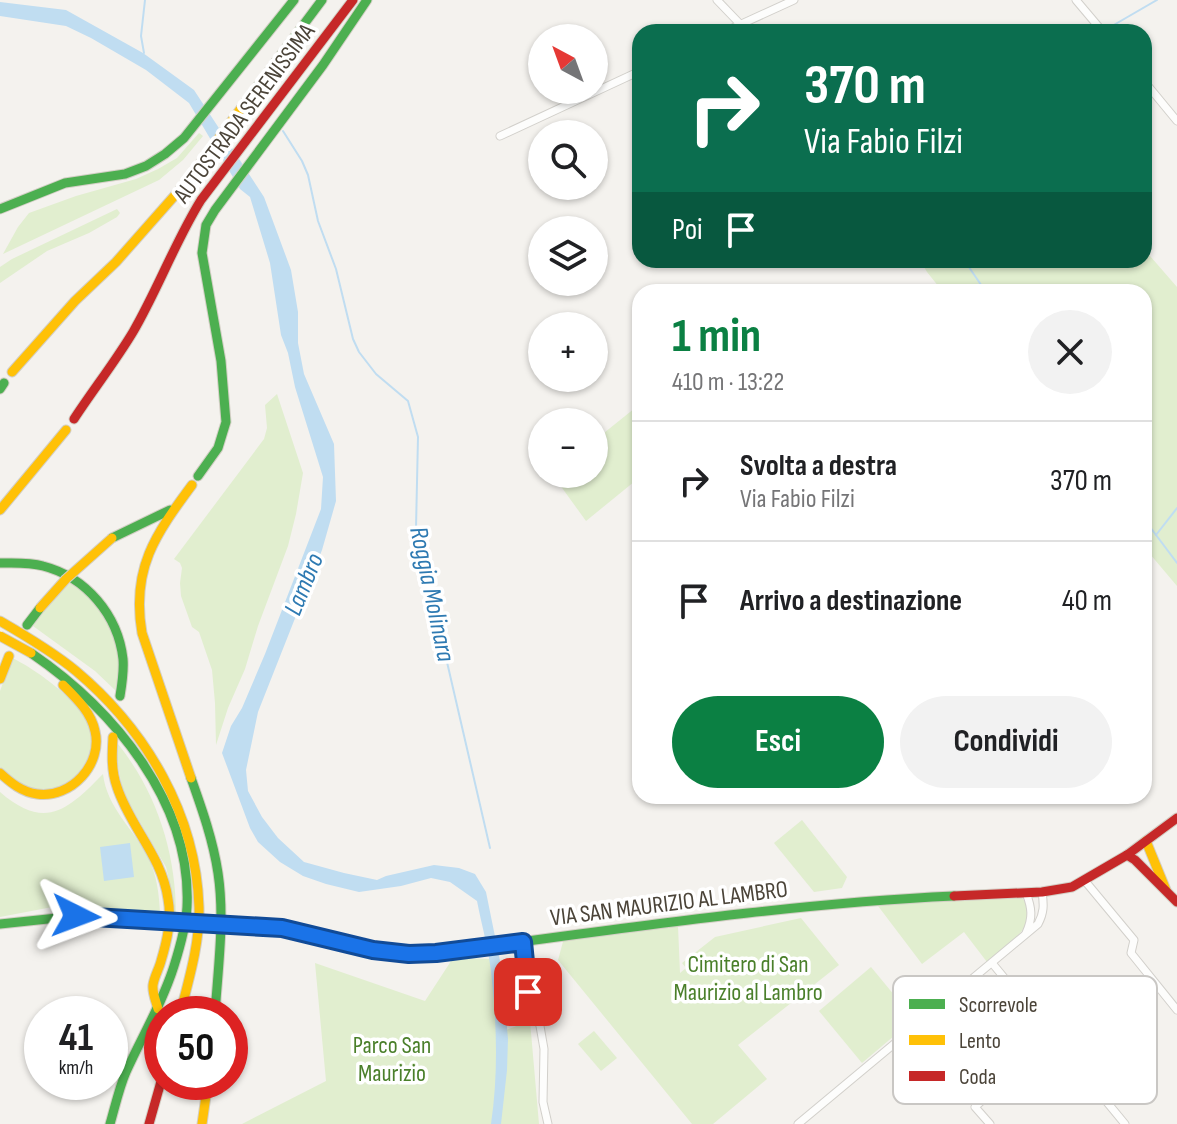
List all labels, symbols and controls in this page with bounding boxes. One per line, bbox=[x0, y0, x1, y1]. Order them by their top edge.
street label: AUTOSTRADA SERENISSIMA bbox=[167, 17, 322, 210]
north arrow bbox=[528, 24, 608, 104]
map controls bbox=[528, 24, 608, 488]
text: 370 m bbox=[804, 53, 926, 120]
icon: right bbox=[672, 56, 776, 160]
button: search bbox=[528, 120, 608, 200]
text: Via Fabio Filzi bbox=[804, 121, 963, 164]
icon: arrive bbox=[719, 208, 763, 252]
text: Poi bbox=[672, 212, 703, 248]
button: layers bbox=[528, 216, 608, 296]
text: 1 min bbox=[672, 308, 761, 365]
button: close bbox=[1028, 310, 1112, 394]
button: + bbox=[528, 312, 608, 392]
text: 410 m · 13:22 bbox=[672, 367, 784, 398]
button: − bbox=[528, 408, 608, 488]
text: Svolta a destra bbox=[740, 448, 897, 484]
icon: right bbox=[672, 459, 716, 503]
text: 370 m bbox=[1050, 463, 1112, 499]
text: Via Fabio Filzi bbox=[740, 484, 855, 515]
water label: Roggia Molinara bbox=[402, 524, 461, 665]
water label: Lambro bbox=[278, 549, 331, 620]
icon: arrive bbox=[672, 579, 716, 623]
text: Arrivo a destinazione bbox=[740, 583, 962, 619]
text: 40 m bbox=[1062, 583, 1112, 619]
button: Esci bbox=[672, 696, 884, 788]
button: Condividi bbox=[900, 696, 1112, 788]
position arrow bbox=[34, 874, 118, 958]
street label: VIA SAN MAURIZIO AL LAMBRO bbox=[549, 875, 789, 932]
park label: Cimitero di San Maurizio al Lambro bbox=[673, 950, 823, 1007]
pin bbox=[494, 958, 562, 1026]
icon: arrive bbox=[506, 970, 550, 1014]
legend bbox=[893, 976, 1157, 1104]
text: Scorrevole bbox=[959, 992, 1038, 1019]
speed limit sign: 50 bbox=[144, 996, 248, 1100]
text: 41 bbox=[59, 1014, 93, 1062]
text: Lento bbox=[959, 1028, 1001, 1055]
park label: Parco San Maurizio bbox=[353, 1031, 431, 1088]
text: km/h bbox=[59, 1056, 93, 1080]
text: Coda bbox=[959, 1064, 996, 1091]

